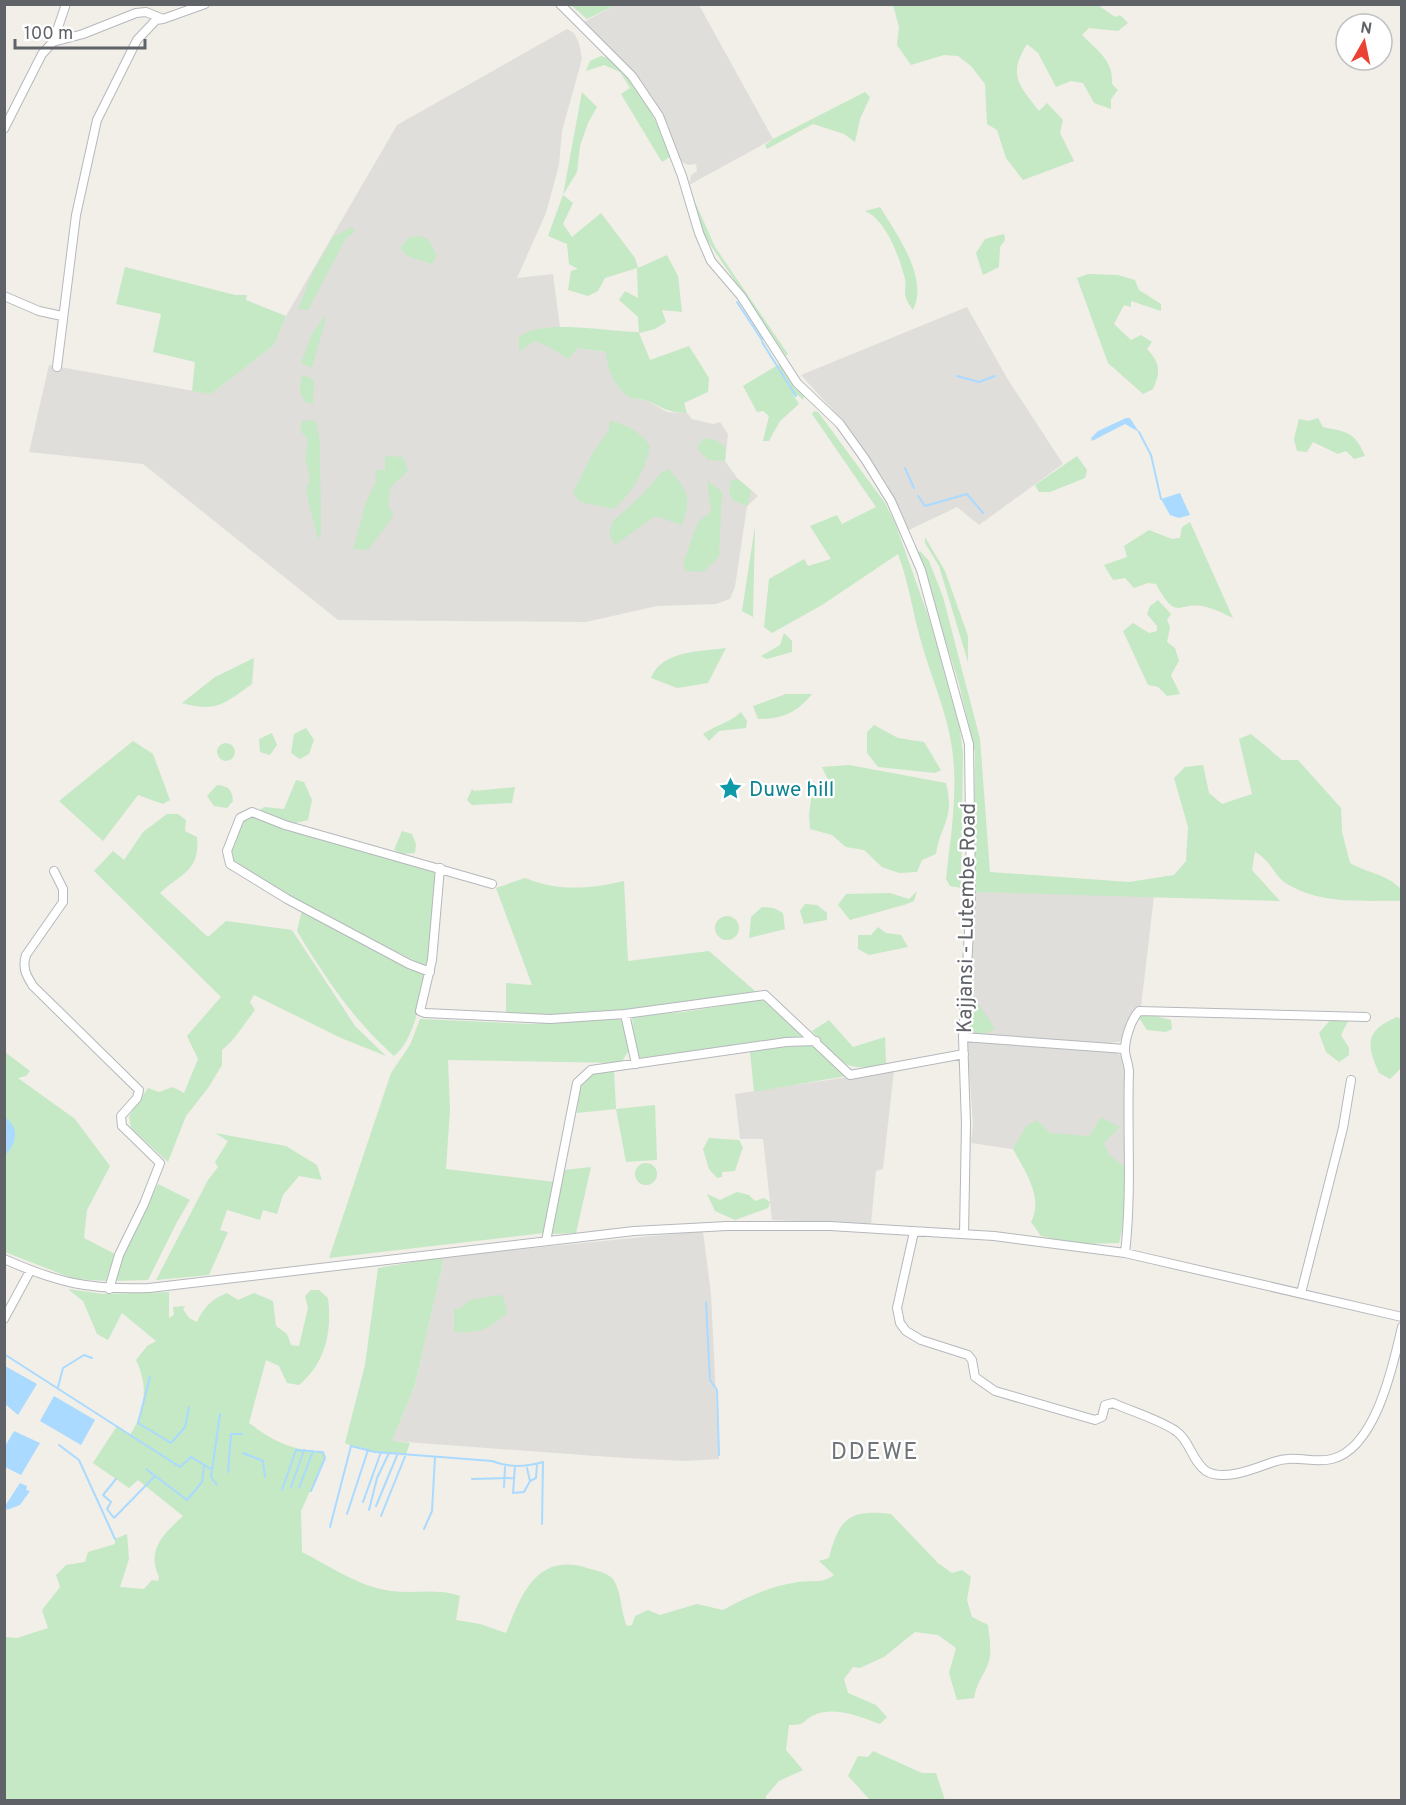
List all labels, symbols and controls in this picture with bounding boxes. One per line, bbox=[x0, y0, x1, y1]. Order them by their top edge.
scale bar bbox=[15, 12, 146, 50]
north arrow bbox=[1334, 12, 1394, 72]
text: N bbox=[1359, 18, 1373, 40]
text: 100 m bbox=[24, 23, 73, 46]
place icon: Duwe hill bbox=[718, 776, 744, 802]
place label: Duwe hill bbox=[749, 777, 834, 804]
street label: Kajjansi - Lutembe Road bbox=[952, 803, 983, 1033]
district label: DDEWE bbox=[831, 1438, 919, 1468]

